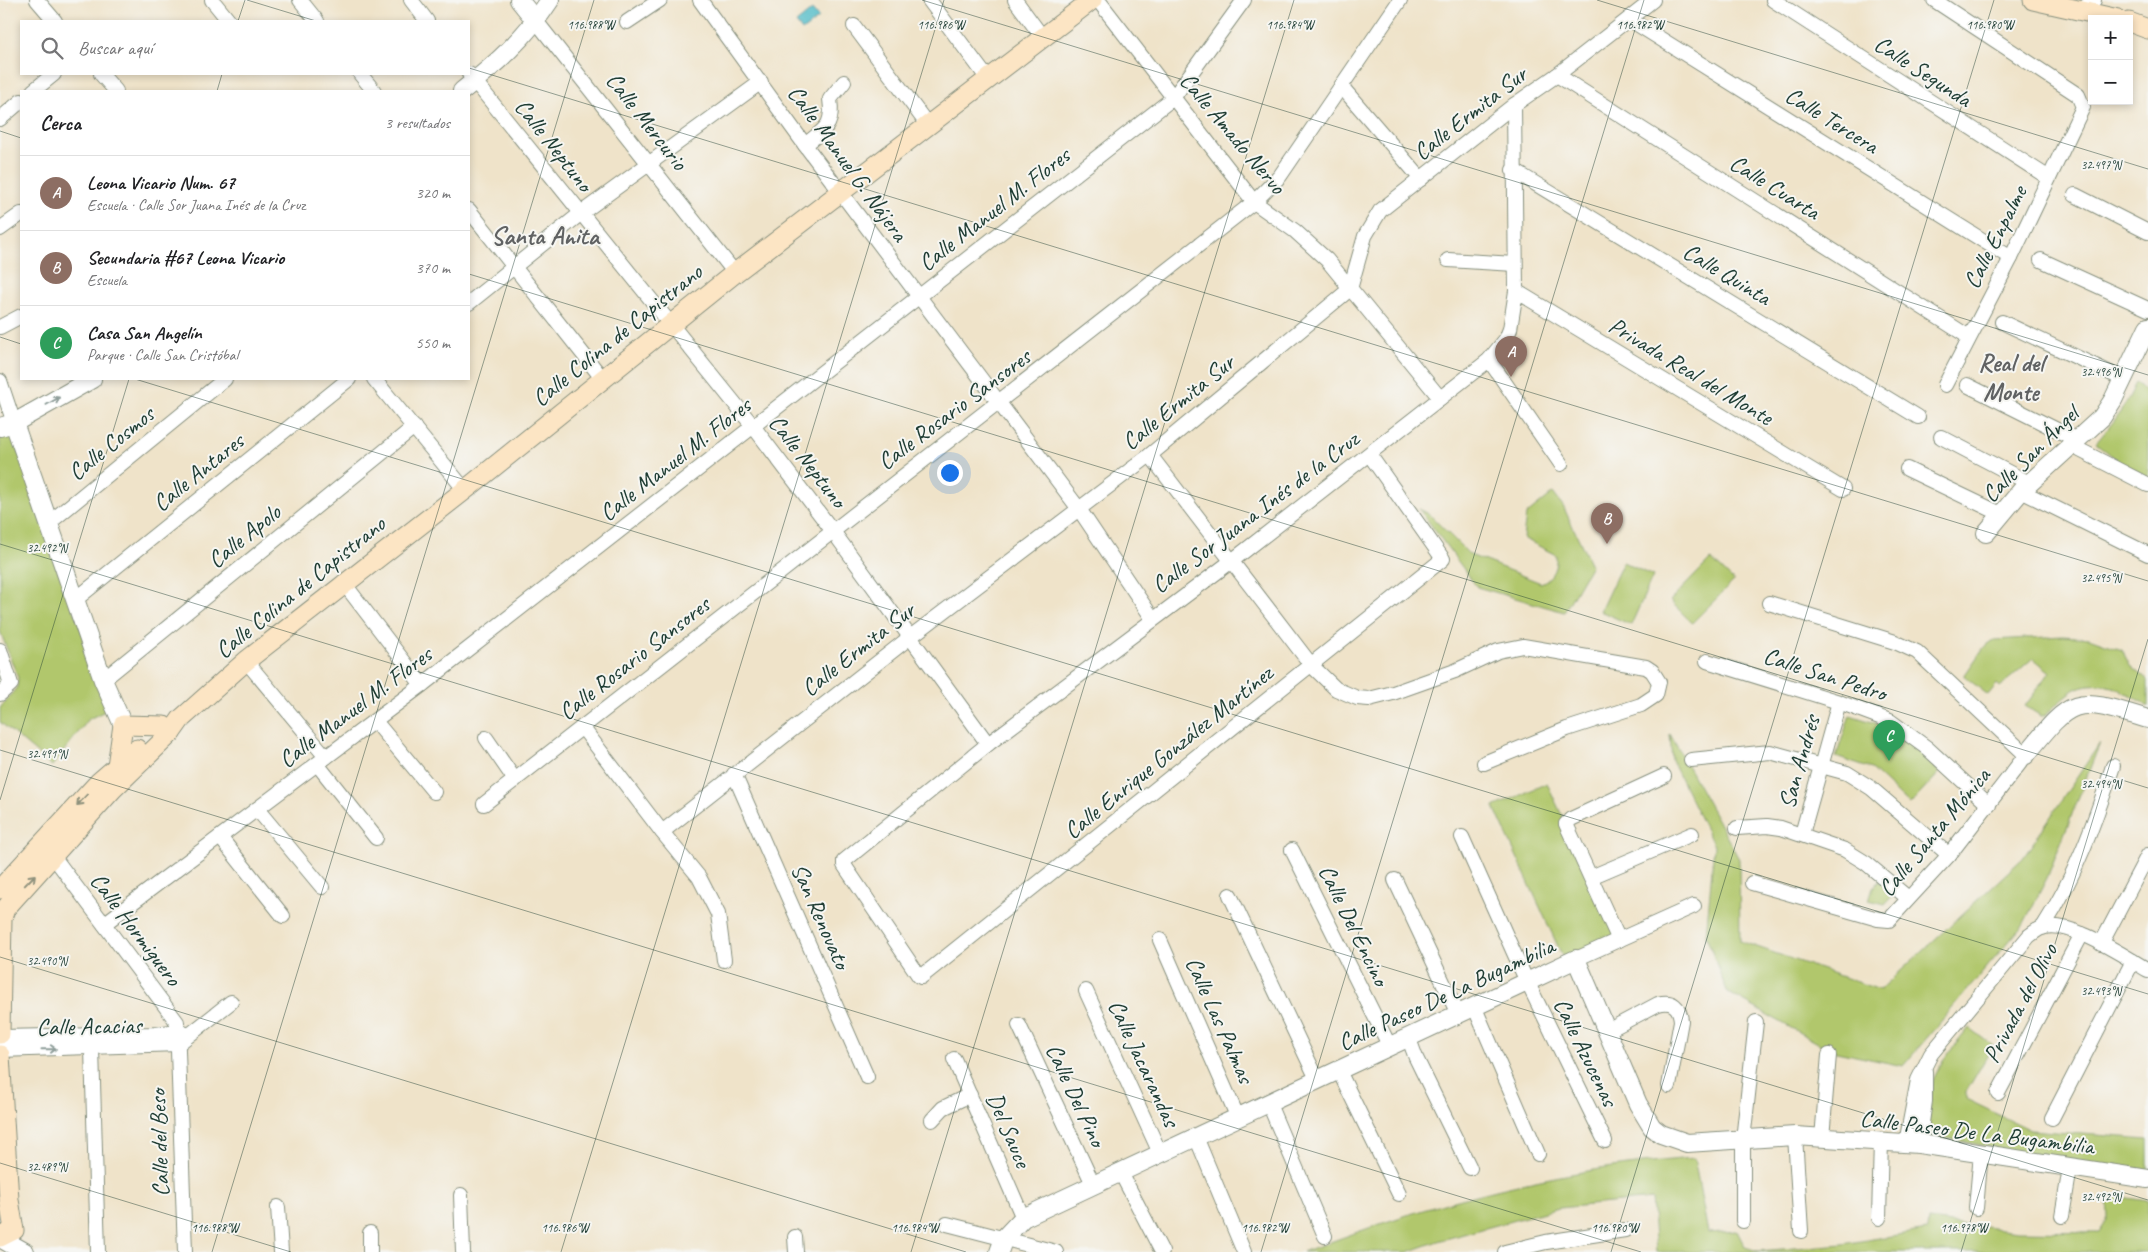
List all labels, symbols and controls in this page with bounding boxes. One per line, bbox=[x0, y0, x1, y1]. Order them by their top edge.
map controls bbox=[2088, 15, 2133, 105]
button: + bbox=[2088, 15, 2133, 60]
text: 116.988°W bbox=[568, 17, 617, 33]
text: 116.986°W bbox=[918, 17, 967, 33]
text: 116.984°W bbox=[1267, 17, 1316, 33]
text: 116.982°W bbox=[1617, 17, 1666, 33]
text: 116.980°W bbox=[1967, 17, 2016, 33]
search box bbox=[20, 20, 470, 75]
street label: Calle Segunda bbox=[1869, 28, 1979, 114]
icon: search bbox=[38, 34, 66, 62]
text: Buscar aquí bbox=[78, 36, 152, 60]
street label: Calle Ermita Sur bbox=[1407, 58, 1535, 167]
button: − bbox=[2088, 60, 2133, 105]
street label: Calle Mercurio bbox=[599, 66, 696, 177]
street label: Calle Amado Nervo bbox=[1173, 66, 1294, 201]
street label: Calle Manuel G. Nájera bbox=[781, 79, 916, 248]
street label: Calle Tercera bbox=[1780, 80, 1885, 161]
street label: Calle Neptuno bbox=[508, 92, 601, 200]
text: Cerca bbox=[40, 110, 81, 136]
text: 3 resultados bbox=[385, 113, 450, 133]
street label: Calle Manuel M. Flores bbox=[912, 139, 1077, 278]
street label: Calle Cuarta bbox=[1724, 148, 1827, 227]
text: 32.497°N bbox=[2081, 157, 2123, 173]
text: Leona Vicario Num. 67 bbox=[87, 171, 235, 195]
street label: Calle Enpalme bbox=[1956, 179, 2035, 293]
text: A bbox=[52, 183, 60, 203]
text: 320 m bbox=[416, 183, 450, 203]
text: Escuela · Calle Sor Juana Inés de la Cruz bbox=[87, 195, 305, 215]
district label: Santa Anita bbox=[491, 220, 601, 252]
street label: Calle Quinta bbox=[1678, 236, 1777, 313]
text: Secundaria #67 Leona Vicario bbox=[87, 246, 284, 270]
street label: Calle Colina de Capistrano bbox=[526, 256, 709, 413]
text: B bbox=[52, 258, 60, 278]
text: 370 m bbox=[416, 258, 450, 278]
text: Escuela bbox=[87, 270, 127, 290]
street label: Privada Real del Monte bbox=[1603, 310, 1780, 433]
text: Casa San Angelín bbox=[87, 321, 202, 345]
text: C bbox=[52, 333, 60, 353]
text: 550 m bbox=[416, 333, 450, 353]
pin: A bbox=[1495, 336, 1527, 377]
street label: Calle Rosario Sansores bbox=[871, 341, 1038, 476]
text: Parque · Calle San Cristóbal bbox=[87, 345, 238, 365]
street label: Calle Ermita Sur bbox=[1116, 346, 1242, 457]
district label: Real del Monte bbox=[1978, 347, 2048, 408]
text: 32.496°N bbox=[2081, 364, 2123, 380]
street label: Calle Manuel M. Flores bbox=[593, 389, 758, 528]
one-way arrow bbox=[45, 395, 60, 405]
street label: Calle San Ángel bbox=[1975, 396, 2088, 509]
street label: Calle Cosmos bbox=[62, 398, 162, 487]
street label: Calle Neptuno bbox=[762, 408, 855, 516]
street label: Calle Sor Juana Inés de la Cruz bbox=[1146, 423, 1366, 600]
street label: Calle Antares bbox=[146, 425, 251, 518]
your location bbox=[937, 460, 963, 486]
street label: Calle Apolo bbox=[201, 496, 288, 575]
pin: B bbox=[1591, 503, 1623, 544]
street label: Calle Colina de Capistrano bbox=[209, 508, 392, 665]
text: 32.492°N bbox=[27, 540, 69, 556]
text: 32.495°N bbox=[2081, 570, 2123, 586]
street label: Calle Rosario Sansores bbox=[552, 588, 717, 726]
street label: Calle Ermita Sur bbox=[795, 594, 923, 703]
street label: Calle Manuel M. Flores bbox=[272, 638, 439, 774]
street label: Calle San Pedro bbox=[1760, 640, 1892, 709]
street label: Calle Enrique González Martínez bbox=[1058, 657, 1280, 845]
street label: San Andrés bbox=[1771, 709, 1827, 812]
pin: C bbox=[1873, 720, 1905, 761]
text: 32.491°N bbox=[27, 746, 69, 762]
street label: Calle Santa Mónica bbox=[1871, 760, 1998, 903]
text: 32.494°N bbox=[2081, 776, 2123, 792]
one-way arrow bbox=[76, 794, 88, 807]
street label: San Renovato bbox=[784, 859, 859, 976]
street label: Calle Del Encino bbox=[1312, 860, 1397, 993]
street label: Calle Hormiguero bbox=[84, 866, 189, 993]
one-way arrow bbox=[24, 873, 36, 886]
street label: Calle Paseo De La Bugambilia bbox=[1333, 930, 1561, 1057]
street label: Privada del Olivo bbox=[1976, 937, 2065, 1068]
street label: Calle Las Palmas bbox=[1179, 952, 1262, 1090]
text: 32.490°N bbox=[27, 953, 69, 969]
text: 32.493°N bbox=[2081, 983, 2123, 999]
street label: Calle Azucenas bbox=[1547, 993, 1626, 1113]
street label: Calle Jacarandas bbox=[1102, 995, 1188, 1134]
street label: Calle Acacias bbox=[36, 1010, 144, 1042]
street label: Calle Del Pino bbox=[1039, 1039, 1114, 1154]
one-way arrow bbox=[40, 1045, 56, 1054]
street label: Calle del Beso bbox=[142, 1086, 176, 1197]
street label: Del Sauce bbox=[980, 1088, 1039, 1174]
street label: Calle Paseo De La Bugambilia bbox=[1858, 1103, 2098, 1161]
text: 32.489°N bbox=[27, 1159, 69, 1175]
text: 32.492°N bbox=[2081, 1189, 2123, 1205]
text: 116.988°W bbox=[192, 1220, 241, 1236]
text: 116.986°W bbox=[542, 1220, 591, 1236]
text: 116.984°W bbox=[892, 1220, 941, 1236]
text: 116.982°W bbox=[1242, 1220, 1291, 1236]
text: 116.980°W bbox=[1592, 1220, 1641, 1236]
text: 116.978°W bbox=[1941, 1220, 1990, 1236]

